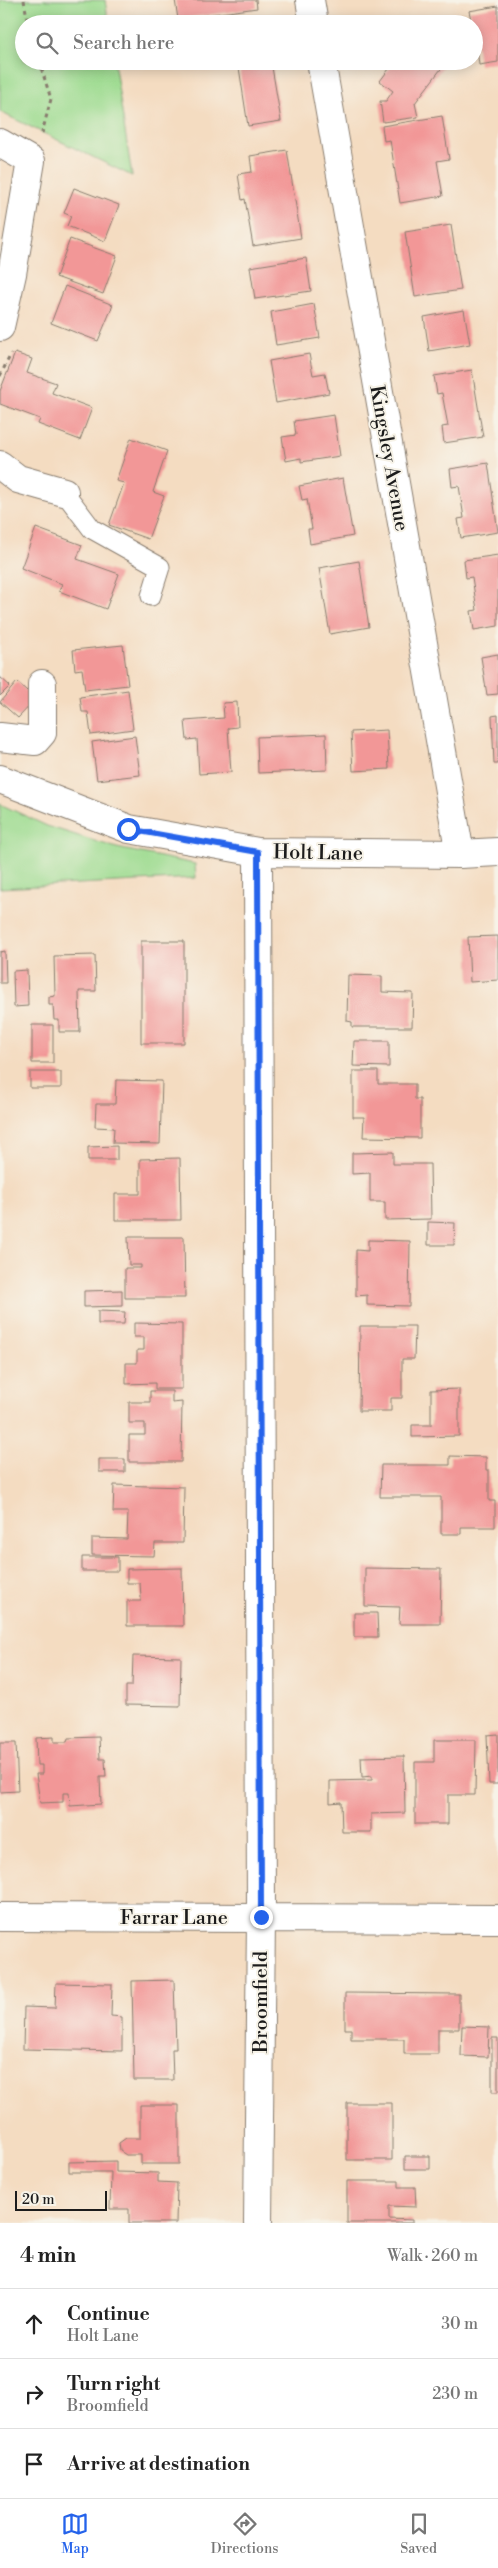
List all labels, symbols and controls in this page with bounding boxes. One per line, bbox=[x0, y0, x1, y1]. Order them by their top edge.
search box bbox=[15, 15, 483, 70]
icon: search bbox=[33, 29, 61, 57]
text: Search here bbox=[73, 31, 174, 55]
street label: Kingsley Avenue bbox=[363, 383, 414, 533]
route start bbox=[117, 818, 140, 841]
street label: Holt Lane bbox=[273, 840, 363, 867]
street label: Farrar Lane bbox=[120, 1906, 228, 1931]
route end bbox=[250, 1906, 273, 1929]
street label: Broomfield bbox=[249, 1950, 274, 2054]
scale bar bbox=[15, 2188, 108, 2211]
text: 20 m bbox=[22, 2191, 54, 2209]
text: 4 min bbox=[20, 2243, 76, 2269]
text: Walk · 260 m bbox=[387, 2246, 478, 2266]
text: Continue bbox=[67, 2302, 150, 2326]
icon: ahead bbox=[20, 2310, 48, 2338]
text: 30 m bbox=[441, 2314, 478, 2334]
text: Holt Lane bbox=[67, 2326, 139, 2346]
text: Turn right bbox=[67, 2372, 160, 2396]
icon: right bbox=[20, 2380, 48, 2408]
text: 230 m bbox=[432, 2384, 478, 2404]
text: Broomfield bbox=[67, 2396, 149, 2416]
icon: arrive bbox=[20, 2450, 48, 2478]
text: Arrive at destination bbox=[67, 2452, 250, 2476]
tab: Map bbox=[61, 2510, 89, 2558]
tab: Directions bbox=[211, 2510, 278, 2558]
tab: Saved bbox=[400, 2510, 437, 2558]

